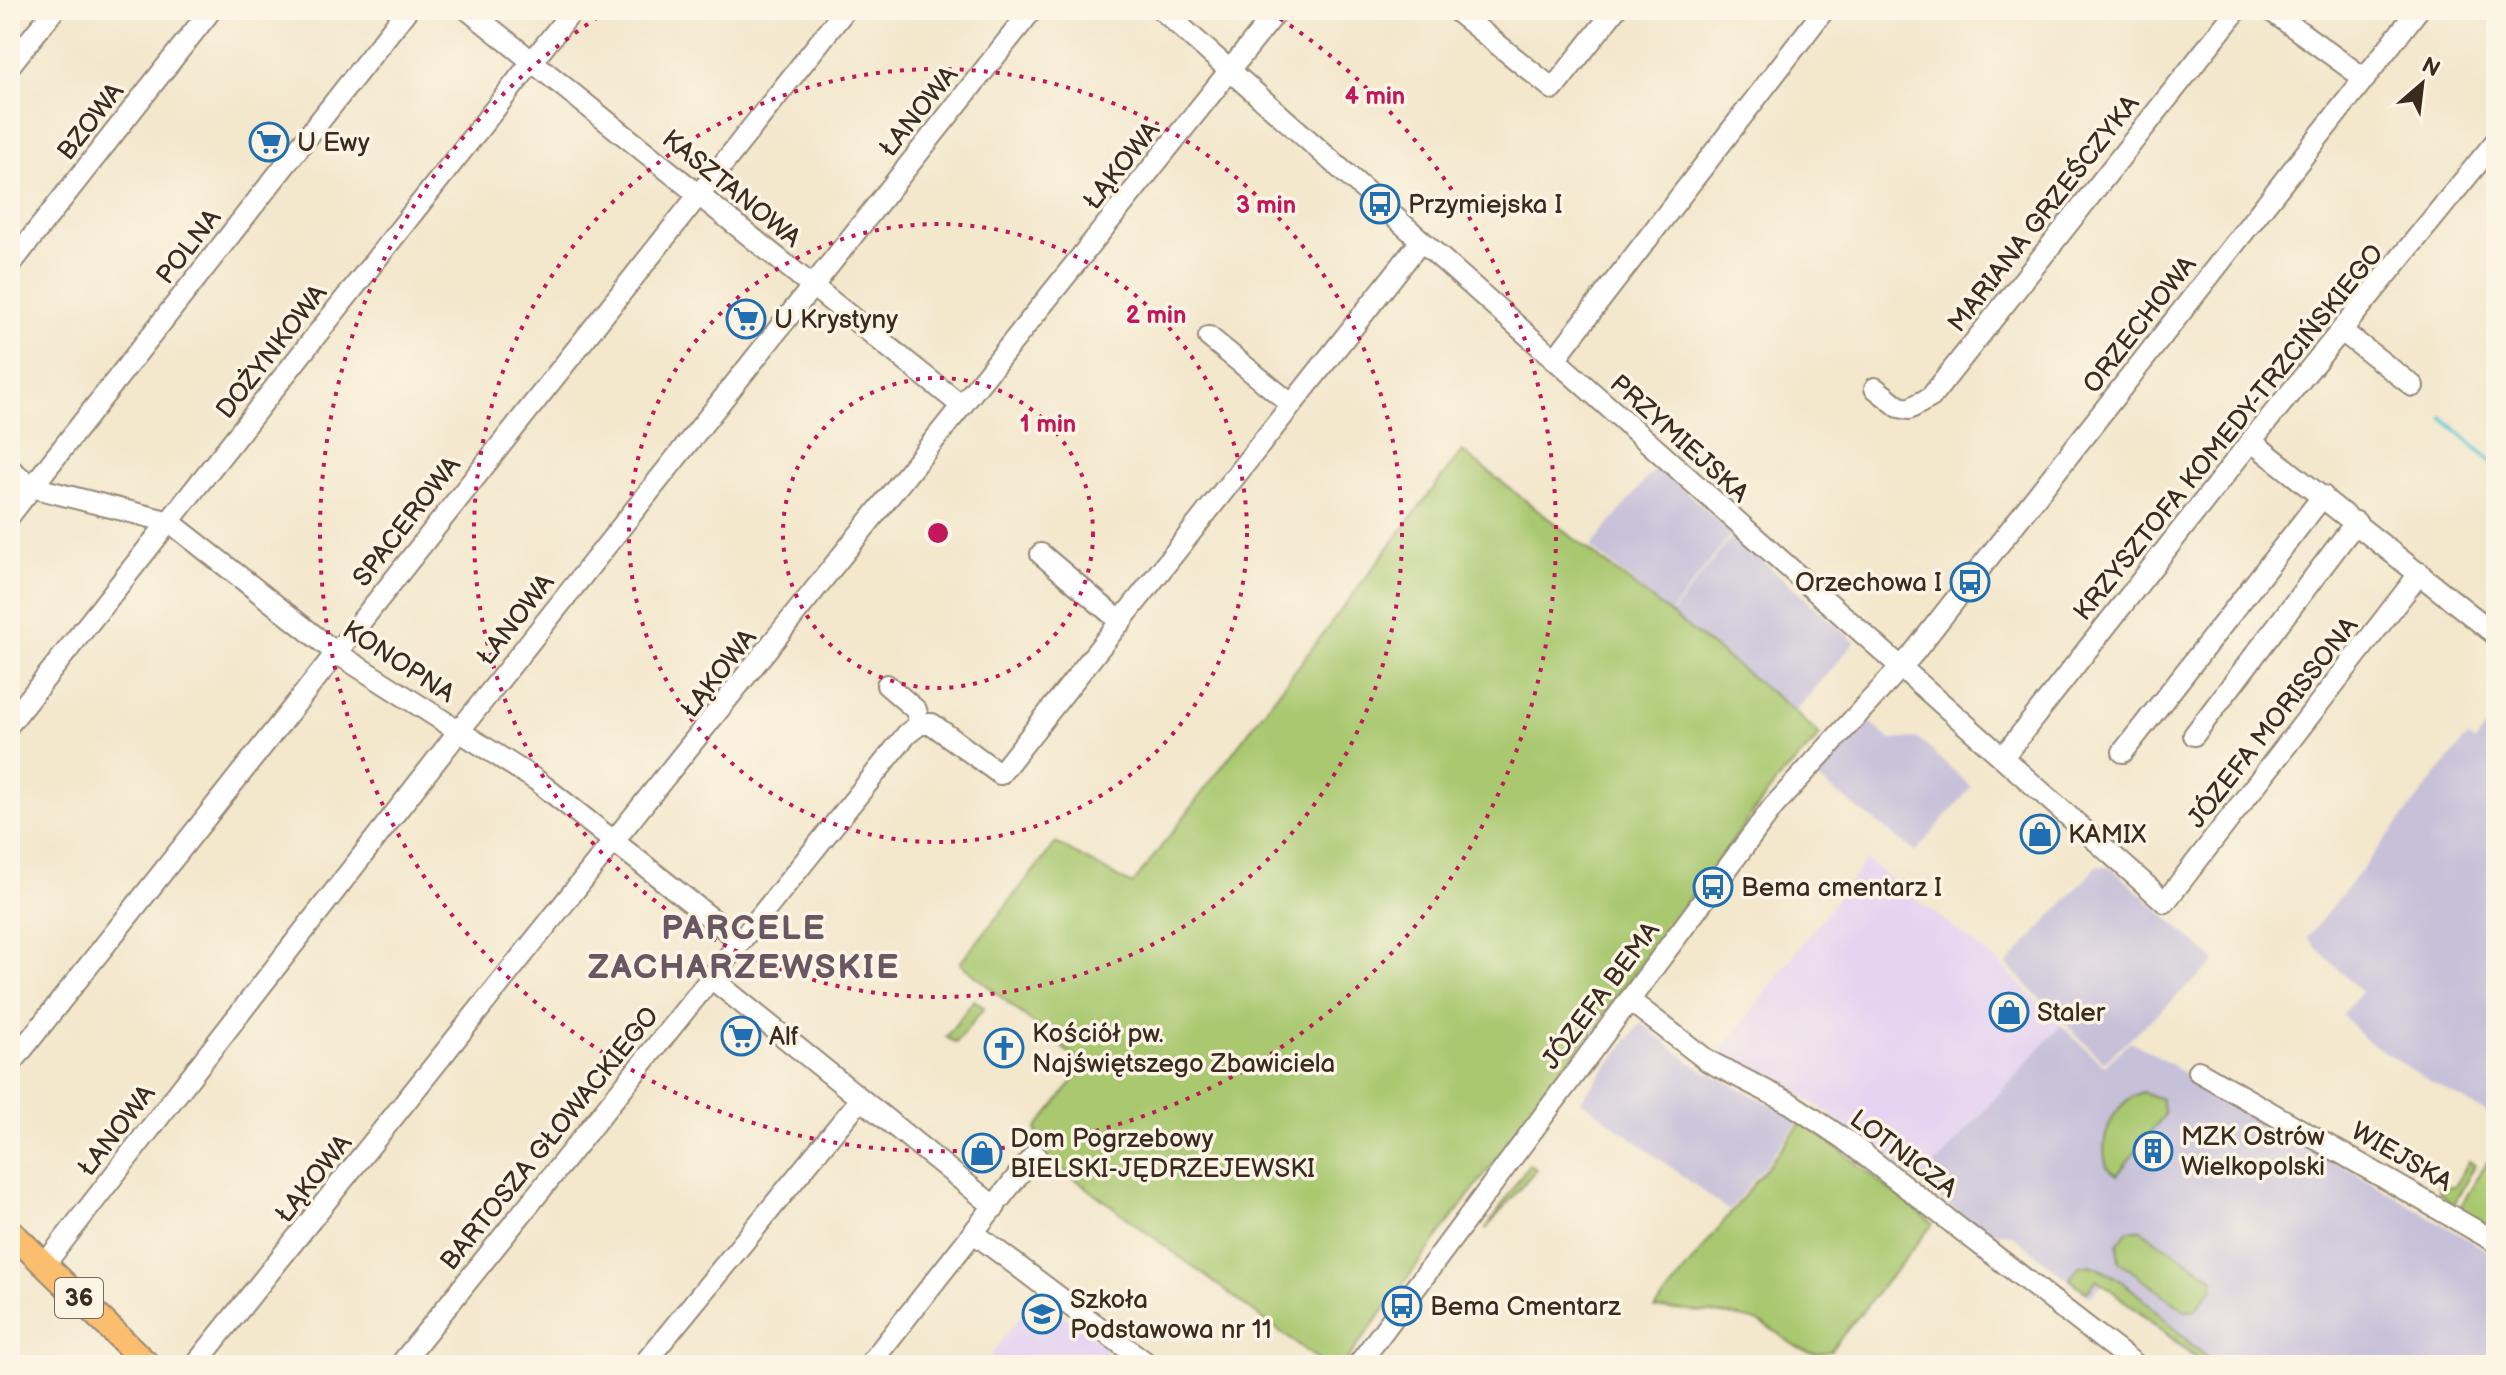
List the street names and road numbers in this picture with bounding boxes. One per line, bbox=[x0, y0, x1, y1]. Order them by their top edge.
street label: ŁANOWA bbox=[873, 60, 965, 163]
street label: BZOWA bbox=[51, 77, 131, 167]
street label: MARIANA GRZEŚCZYKA bbox=[1940, 88, 2146, 339]
street label: ŁĄKOWA bbox=[1077, 116, 1167, 216]
street label: KASZTANOWA bbox=[655, 124, 807, 255]
street label: POLNA bbox=[150, 203, 228, 291]
street label: KRZYSZTOFA KOMEDY-TRZCIŃSKIEGO bbox=[2066, 237, 2391, 627]
street label: ORZECHOWA bbox=[2077, 250, 2203, 400]
street label: DOŻYNKOWA bbox=[209, 278, 334, 425]
street label: PRZYMIEJSKA bbox=[1603, 369, 1755, 510]
street label: SPACEROWA bbox=[347, 451, 468, 593]
street label: ŁANOWA bbox=[471, 568, 561, 672]
street label: JÓZEFA MORISSONA bbox=[2181, 611, 2365, 834]
street label: KONOPNA bbox=[336, 615, 460, 710]
street label: ŁĄKOWA bbox=[675, 623, 764, 725]
street label: JÓZEFA BEMA bbox=[1535, 915, 1667, 1076]
street label: BARTOSZA GŁOWACKIEGO bbox=[434, 1001, 666, 1277]
street label: ŁANOWA bbox=[72, 1079, 162, 1183]
street label: LOTNICZA bbox=[1843, 1104, 1963, 1205]
street label: WIEJSKA bbox=[2345, 1116, 2457, 1199]
street label: ŁĄKOWA bbox=[269, 1129, 359, 1229]
road number: 36 bbox=[55, 1278, 103, 1318]

